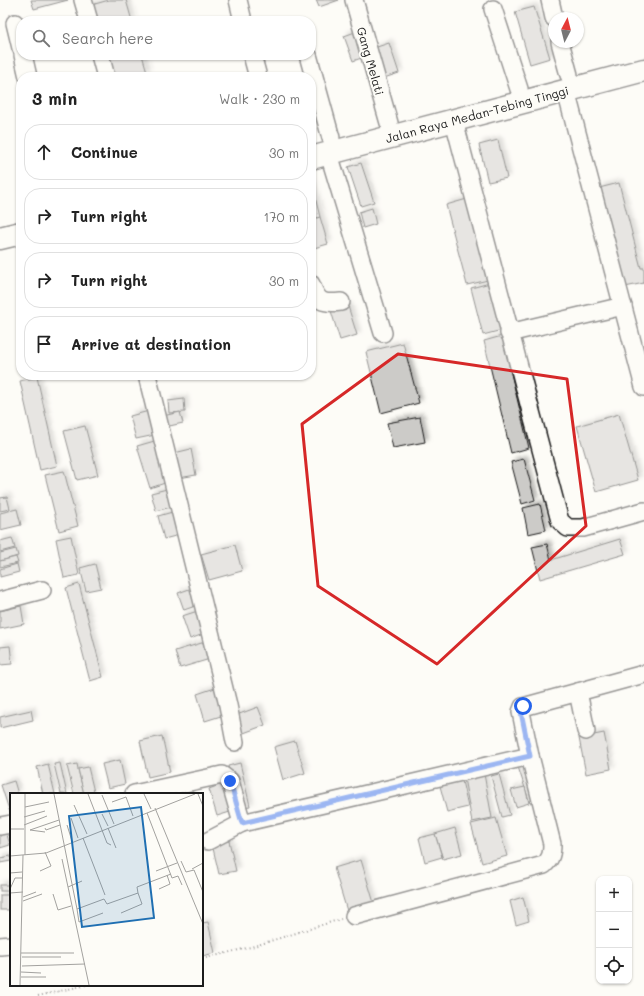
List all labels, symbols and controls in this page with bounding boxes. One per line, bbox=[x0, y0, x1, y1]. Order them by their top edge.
north arrow bbox=[548, 12, 584, 48]
search box bbox=[16, 16, 316, 60]
street label: Gang Melati bbox=[354, 25, 388, 97]
icon: search bbox=[30, 27, 52, 49]
text: Search here bbox=[62, 28, 153, 48]
street label: Jalan Raya Medan-Tebing Tinggi bbox=[384, 82, 570, 146]
text: 3 min bbox=[32, 87, 77, 109]
text: Walk · 230 m bbox=[219, 90, 300, 107]
icon: ahead bbox=[33, 141, 55, 163]
text: Continue bbox=[71, 142, 138, 162]
text: 30 m bbox=[269, 144, 299, 161]
icon: right bbox=[33, 205, 55, 227]
text: Turn right bbox=[71, 206, 148, 226]
text: 170 m bbox=[263, 208, 299, 225]
icon: right bbox=[33, 269, 55, 291]
text: Turn right bbox=[71, 270, 148, 290]
text: 30 m bbox=[269, 272, 299, 289]
icon: arrive bbox=[33, 333, 55, 355]
text: Arrive at destination bbox=[71, 334, 231, 354]
route start bbox=[514, 697, 532, 715]
route end bbox=[221, 772, 239, 790]
inset map bbox=[10, 793, 203, 986]
map controls bbox=[596, 876, 632, 984]
button: + bbox=[596, 876, 632, 912]
button: − bbox=[596, 912, 632, 948]
button: locate bbox=[596, 948, 632, 984]

